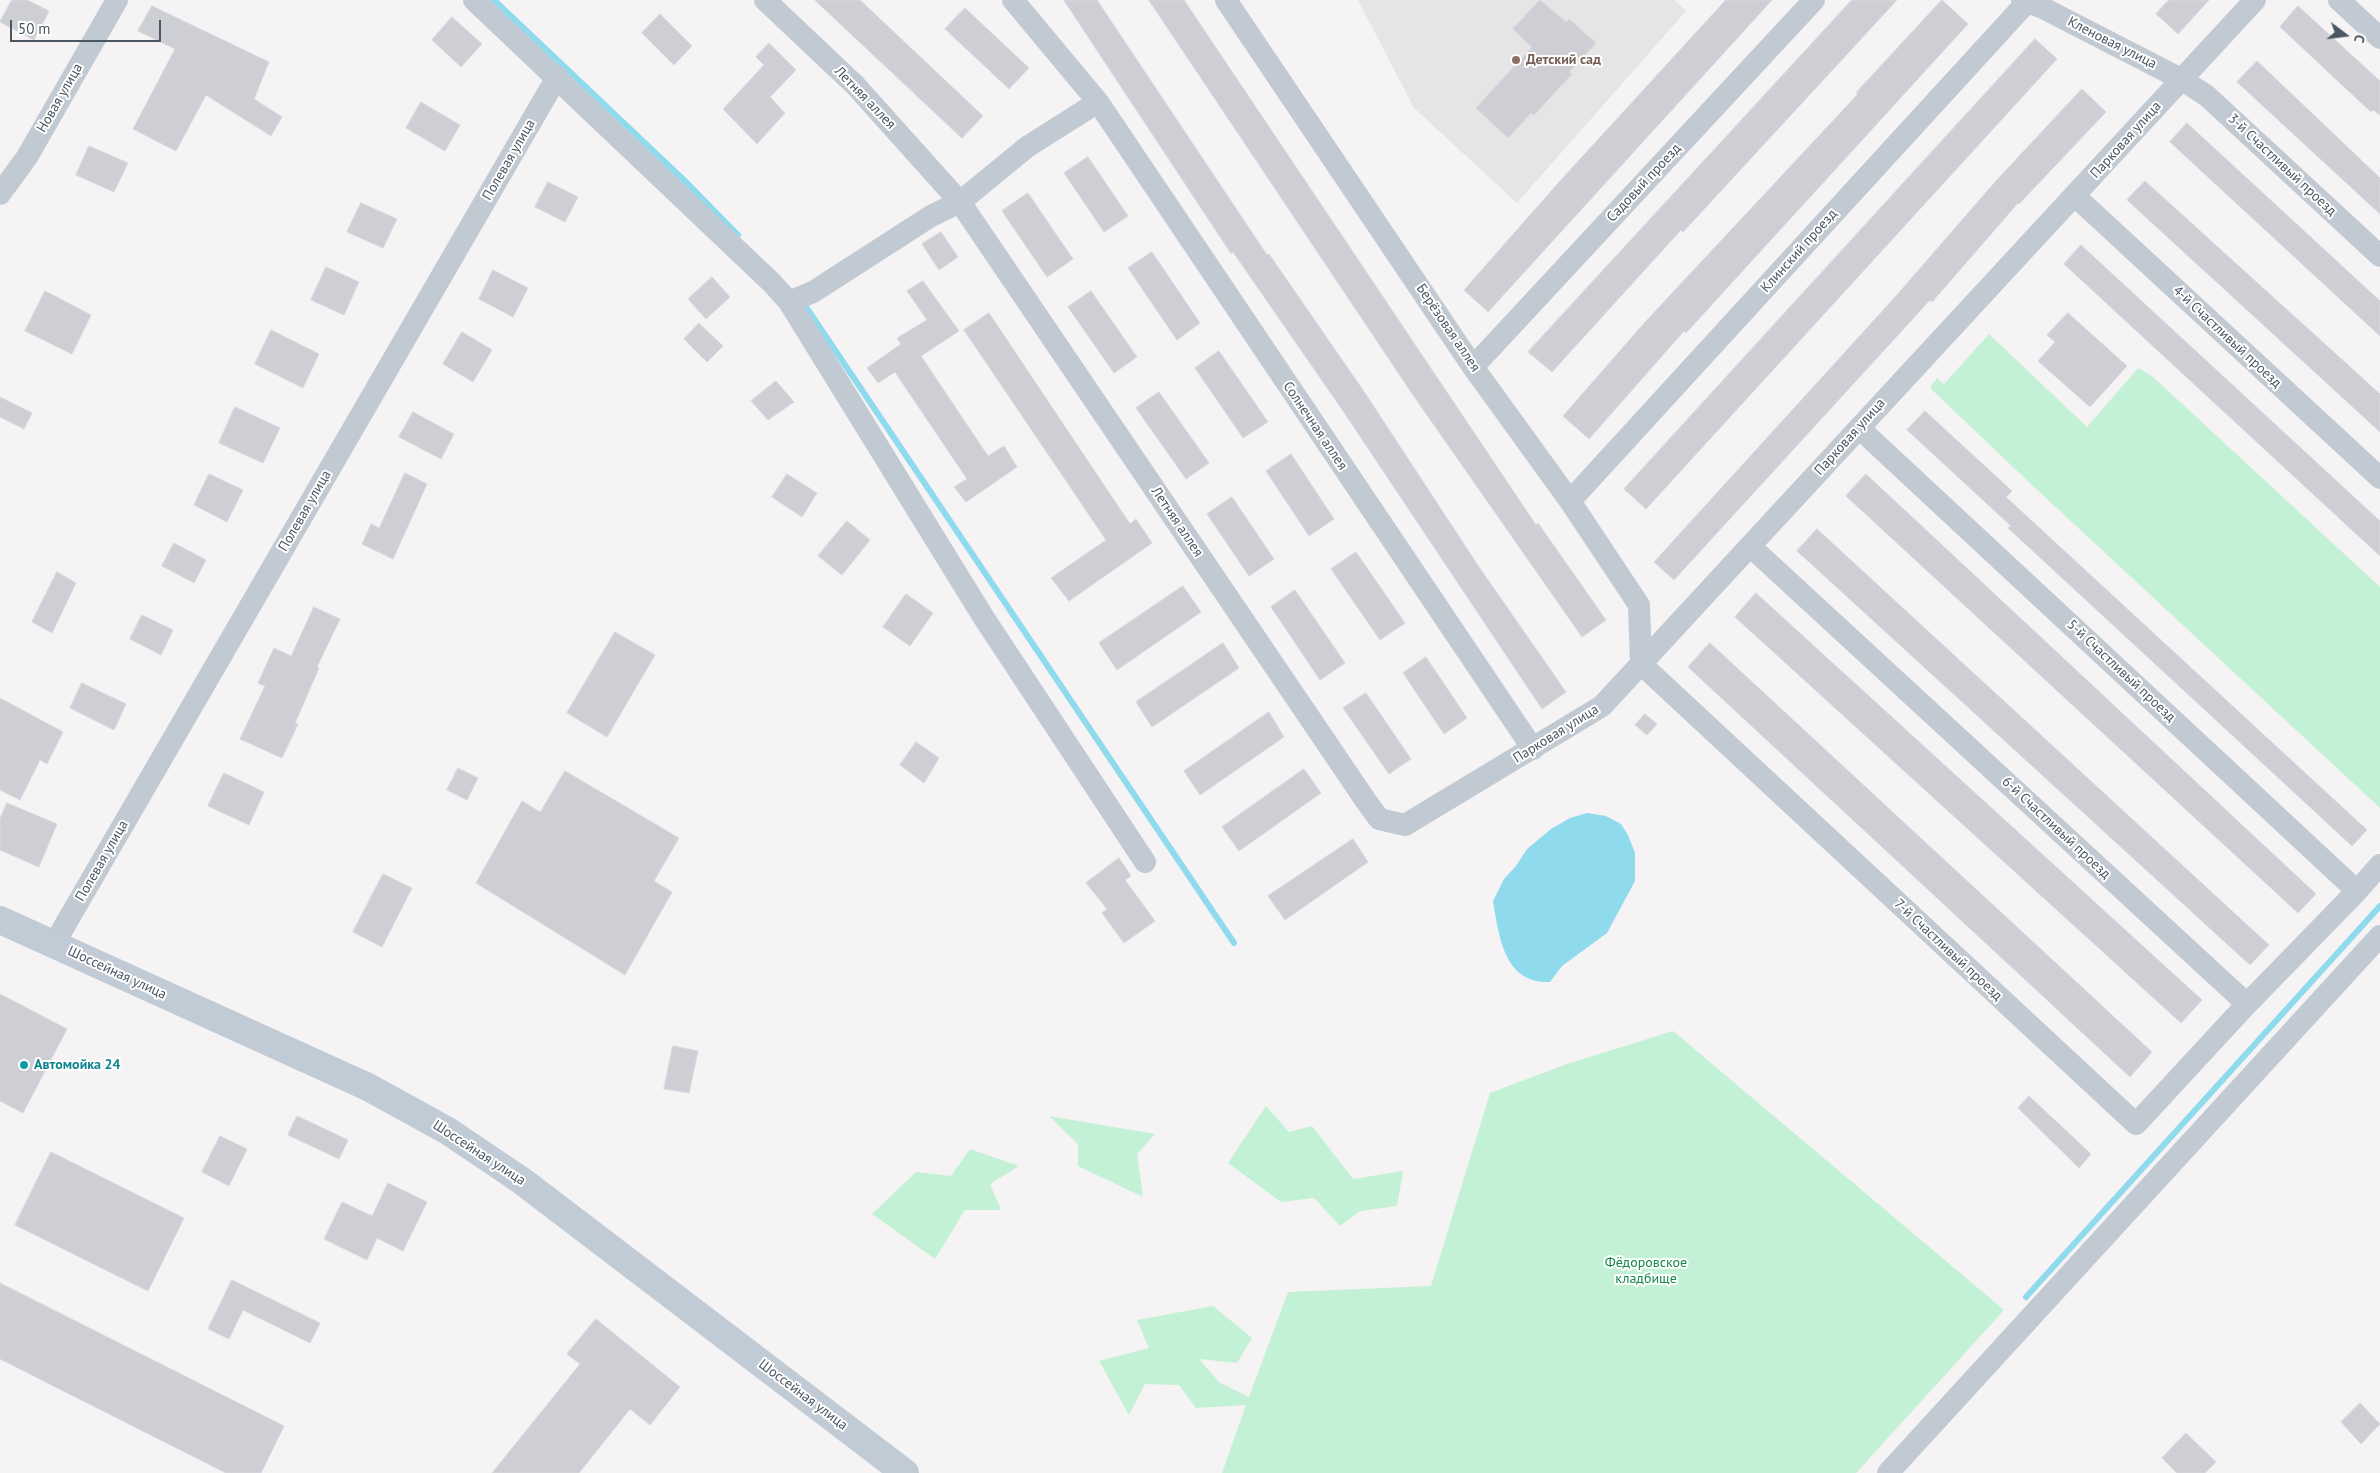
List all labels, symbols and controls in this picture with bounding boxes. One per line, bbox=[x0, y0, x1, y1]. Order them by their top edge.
scale bar bbox=[12, 10, 164, 42]
north arrow bbox=[2320, 10, 2370, 60]
street label: Кленовая улица bbox=[2065, 13, 2159, 73]
text: 50 m bbox=[18, 19, 51, 38]
text: С bbox=[2350, 33, 2369, 45]
place label: Детский сад bbox=[1526, 52, 1601, 68]
marker: Детский сад bbox=[1510, 54, 1522, 66]
street label: Новая улица bbox=[34, 61, 86, 135]
street label: Летняя аллея bbox=[831, 63, 899, 133]
street label: Парковая улица bbox=[2087, 98, 2165, 182]
street label: 3-й Счастливый проезд bbox=[2224, 110, 2340, 220]
street label: Полевая улица bbox=[479, 117, 539, 203]
street label: Садовый проезд bbox=[1603, 140, 1685, 226]
street label: Клинский проезд bbox=[1757, 206, 1841, 296]
street label: Берёзовая аллея bbox=[1412, 281, 1484, 375]
street label: 4-й Счастливый проезд bbox=[2169, 282, 2285, 392]
street label: Солнечная аллея bbox=[1279, 379, 1351, 473]
street label: Парковая улица bbox=[1811, 395, 1889, 479]
street label: Полевая улица bbox=[275, 468, 335, 554]
street label: Летняя аллея bbox=[1147, 484, 1207, 560]
street label: 5-й Счастливый проезд bbox=[2063, 616, 2179, 726]
street label: Парковая улица bbox=[1510, 701, 1602, 767]
street label: 6-й Счастливый проезд bbox=[1998, 773, 2114, 883]
street label: Полевая улица bbox=[72, 818, 132, 904]
street label: 7-й Счастливый проезд bbox=[1891, 896, 2005, 1004]
street label: Шоссейная улица bbox=[65, 943, 169, 1003]
place label: Автомойка 24 bbox=[34, 1057, 120, 1073]
marker: Автомойка 24 bbox=[18, 1059, 30, 1071]
street label: Шоссейная улица bbox=[430, 1117, 528, 1189]
park label: Фёдоровское кладбище bbox=[1605, 1255, 1687, 1288]
street label: Шоссейная улица bbox=[755, 1356, 851, 1434]

